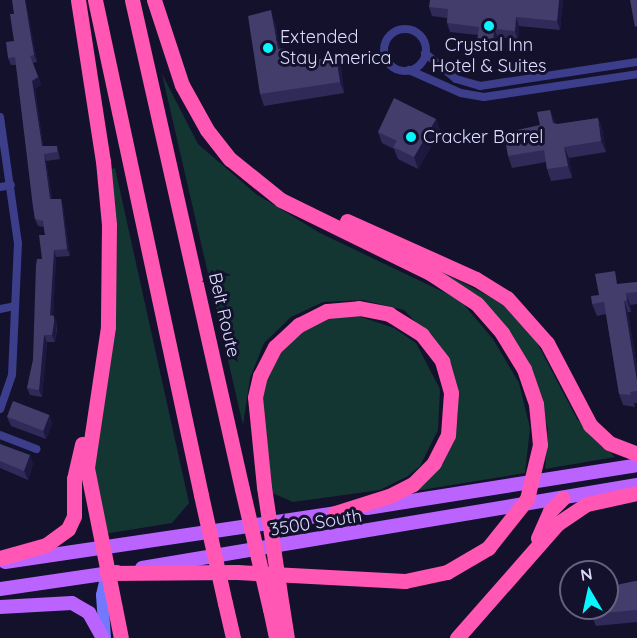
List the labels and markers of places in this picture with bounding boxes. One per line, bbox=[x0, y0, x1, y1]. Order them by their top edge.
marker: Crystal Inn Hotel & Suites bbox=[482, 19, 496, 33]
place label: Extended Stay America bbox=[280, 27, 392, 70]
place label: Crystal Inn Hotel & Suites bbox=[431, 35, 547, 78]
marker: Extended Stay America bbox=[261, 41, 275, 55]
place label: Cracker Barrel bbox=[423, 126, 543, 148]
marker: Cracker Barrel bbox=[404, 130, 418, 144]

